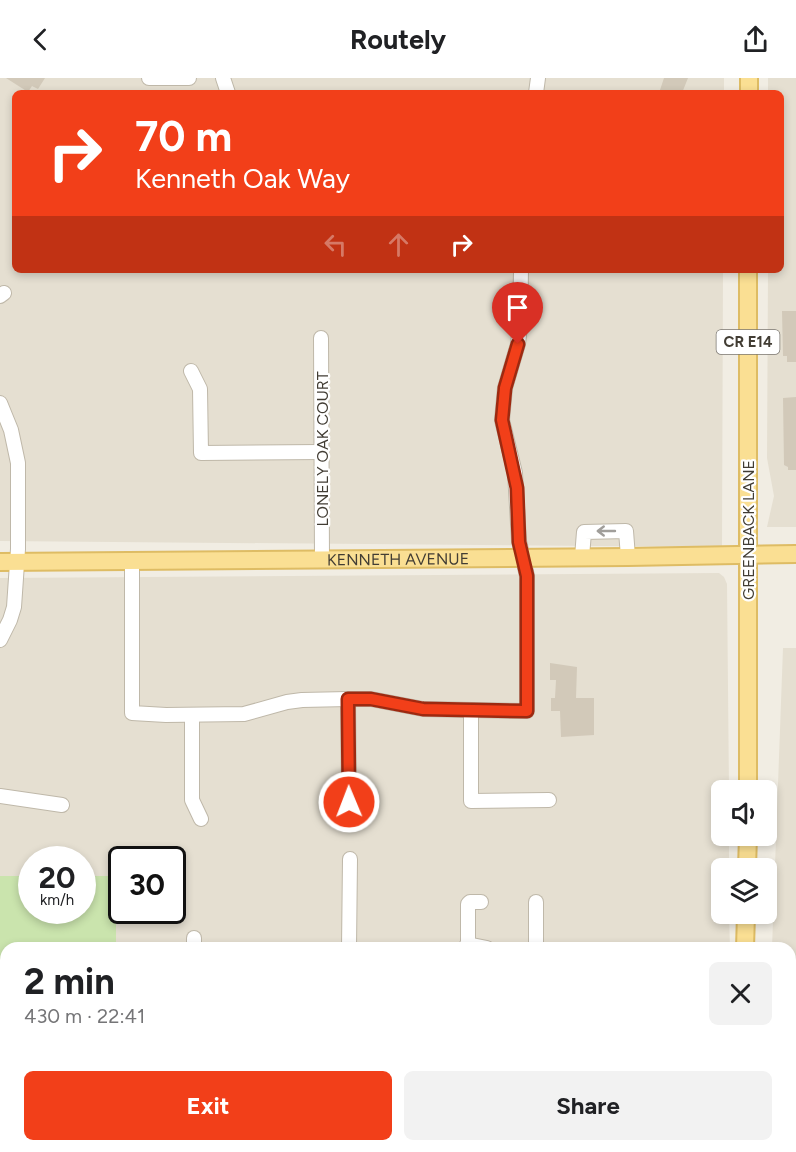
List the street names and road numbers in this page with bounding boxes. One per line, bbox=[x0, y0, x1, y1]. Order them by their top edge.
road number: CR E14 bbox=[716, 330, 780, 354]
street label: LONELY OAK COURT bbox=[313, 371, 332, 527]
street label: GREENBACK LANE bbox=[739, 460, 758, 600]
street label: KENNETH AVENUE bbox=[327, 549, 469, 569]

